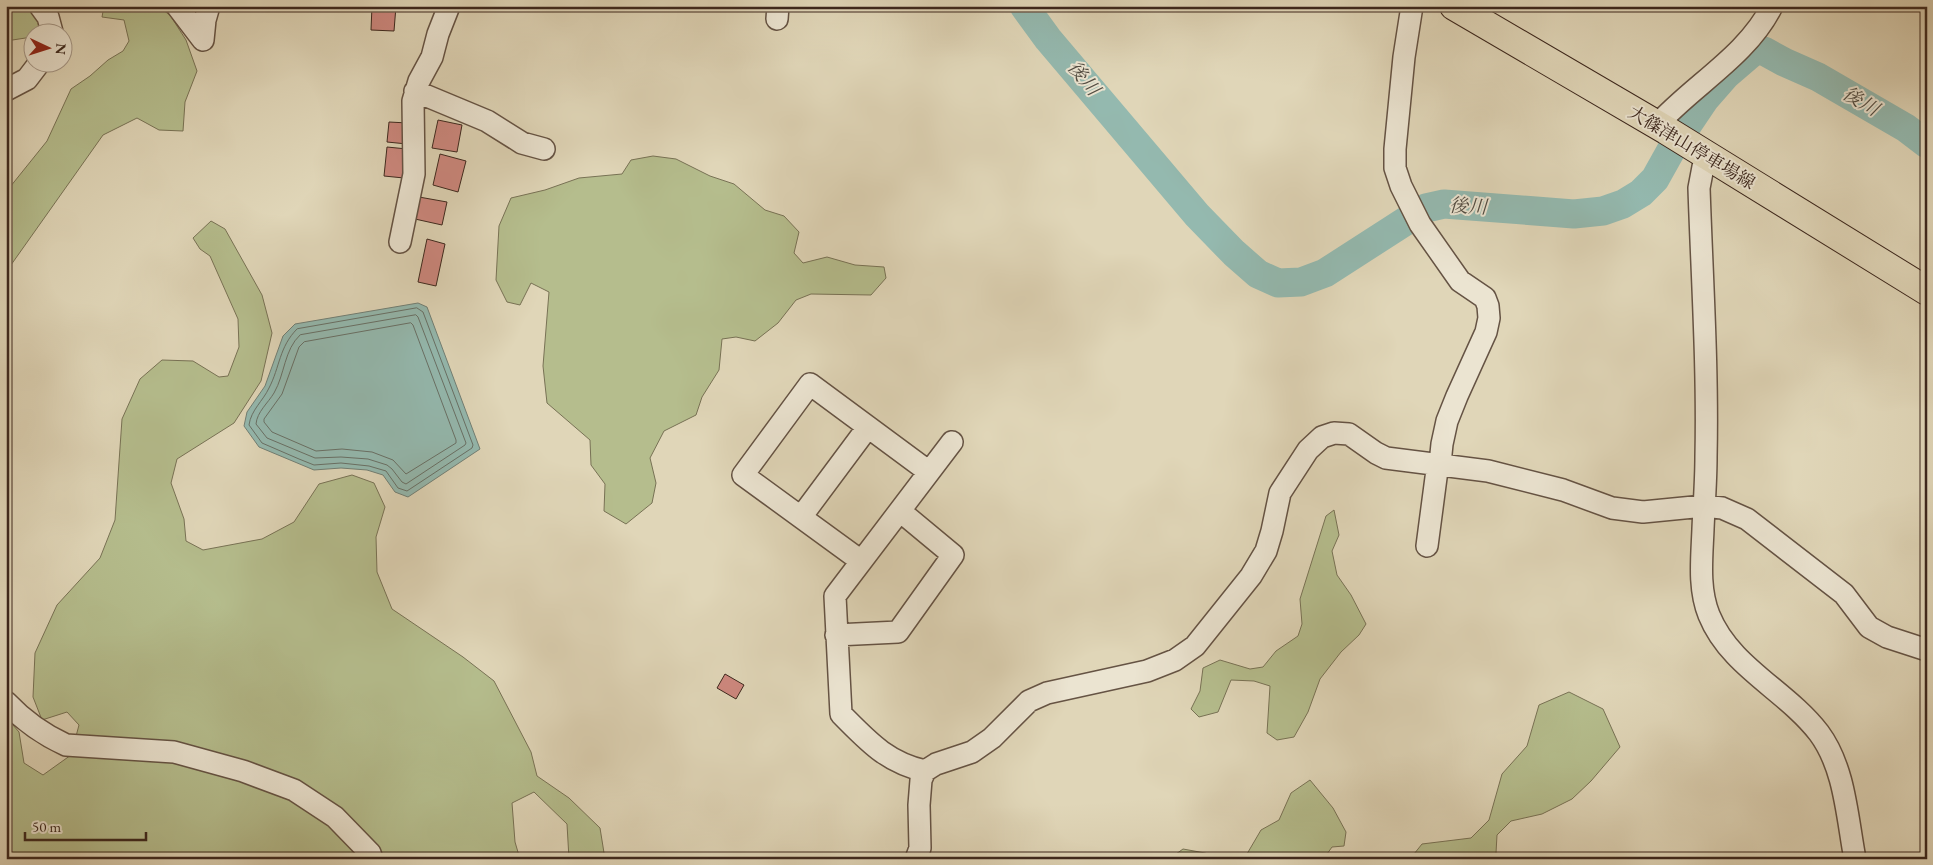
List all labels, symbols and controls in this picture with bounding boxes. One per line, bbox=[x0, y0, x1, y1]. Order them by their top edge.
north arrow bbox=[22, 22, 72, 72]
text: N bbox=[52, 43, 70, 56]
water label: 後川 bbox=[1062, 55, 1107, 102]
water label: 後川 bbox=[1838, 81, 1885, 122]
street label: 大篠津山停車場線 bbox=[1624, 100, 1760, 194]
water label: 後川 bbox=[1448, 193, 1490, 220]
scale bar bbox=[25, 810, 146, 842]
text: 50 m bbox=[32, 817, 61, 836]

